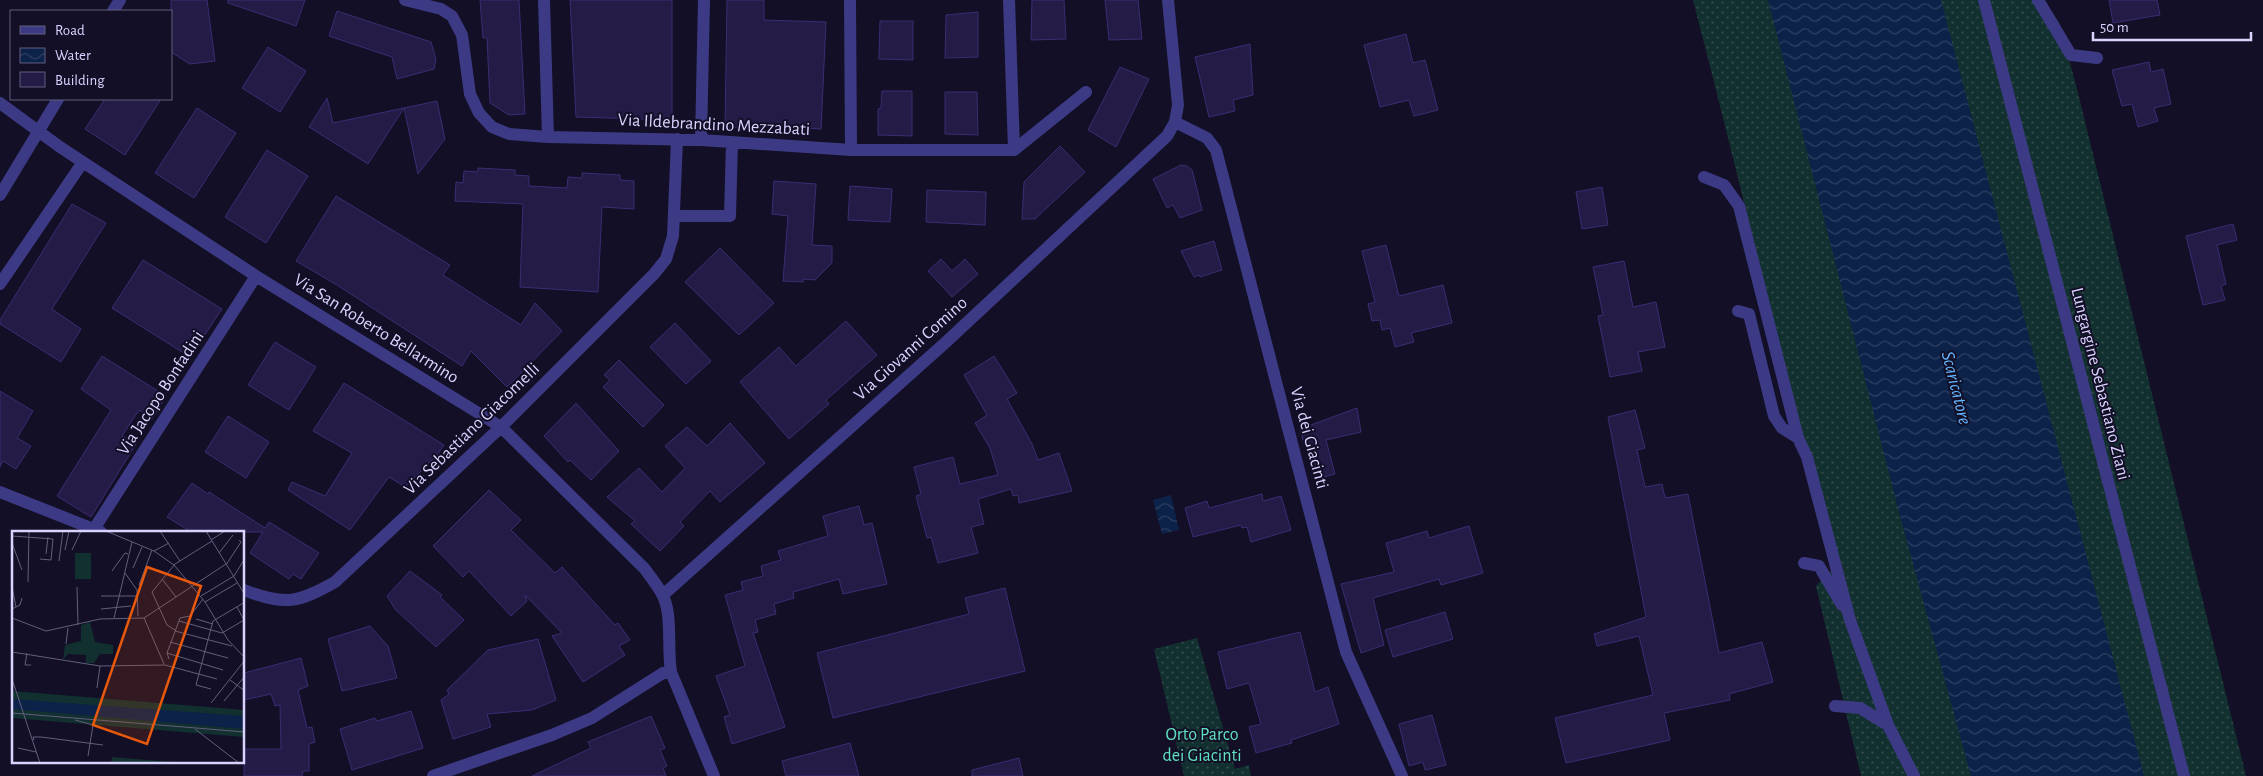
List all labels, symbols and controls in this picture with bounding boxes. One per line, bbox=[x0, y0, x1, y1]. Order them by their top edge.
legend bbox=[10, 10, 172, 100]
scale bar bbox=[2093, 10, 2250, 42]
text: 50 m bbox=[2100, 20, 2129, 35]
text: Road bbox=[55, 23, 85, 38]
text: Water bbox=[55, 48, 91, 63]
text: Building bbox=[55, 73, 105, 88]
street label: Via Ildebrandino Mezzabati bbox=[617, 111, 811, 139]
street label: Via San Roberto Bellarmino bbox=[290, 271, 462, 387]
street label: Lungargine Sebastiano Ziani bbox=[2067, 286, 2133, 482]
street label: Via Giovanni Comino bbox=[851, 294, 971, 404]
street label: Via Jacopo Bonfadini bbox=[114, 328, 208, 458]
water label: Scaricatore bbox=[1938, 349, 1974, 427]
street label: Via Sebastiano Giacomelli bbox=[401, 360, 543, 498]
street label: Via dei Giacinti bbox=[1287, 385, 1331, 491]
inset map bbox=[12, 531, 245, 764]
park label: Orto Parco dei Giacinti bbox=[1162, 726, 1242, 765]

